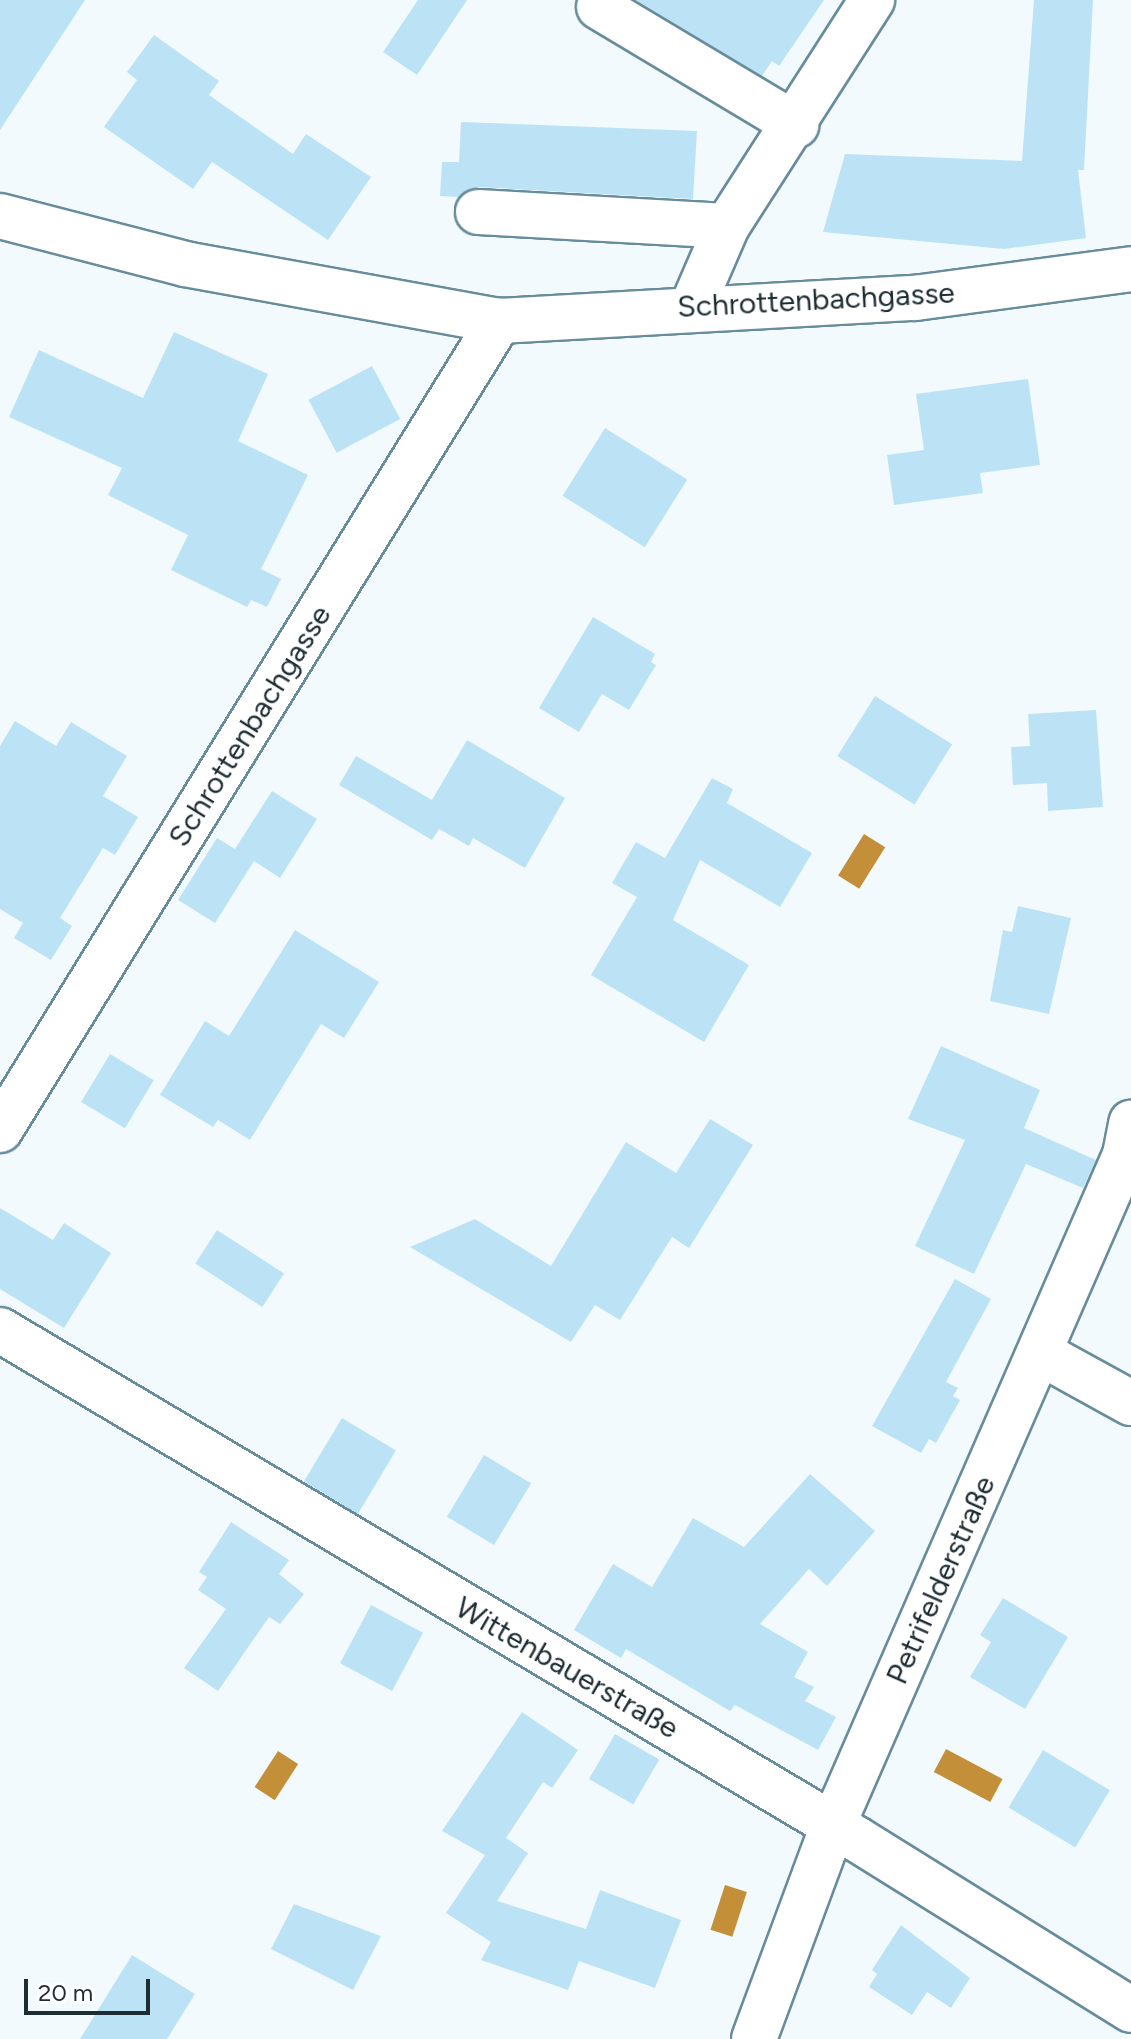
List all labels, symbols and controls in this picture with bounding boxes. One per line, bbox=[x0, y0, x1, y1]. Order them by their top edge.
street label: Schrottenbachgasse bbox=[676, 275, 956, 325]
street label: Schrottenbachgasse bbox=[161, 599, 339, 853]
street label: Petrifelderstraße bbox=[879, 1470, 1003, 1690]
street label: Wittenbauerstraße bbox=[449, 1589, 685, 1747]
scale bar bbox=[28, 1963, 154, 2013]
text: 20 m bbox=[38, 1978, 93, 2007]

